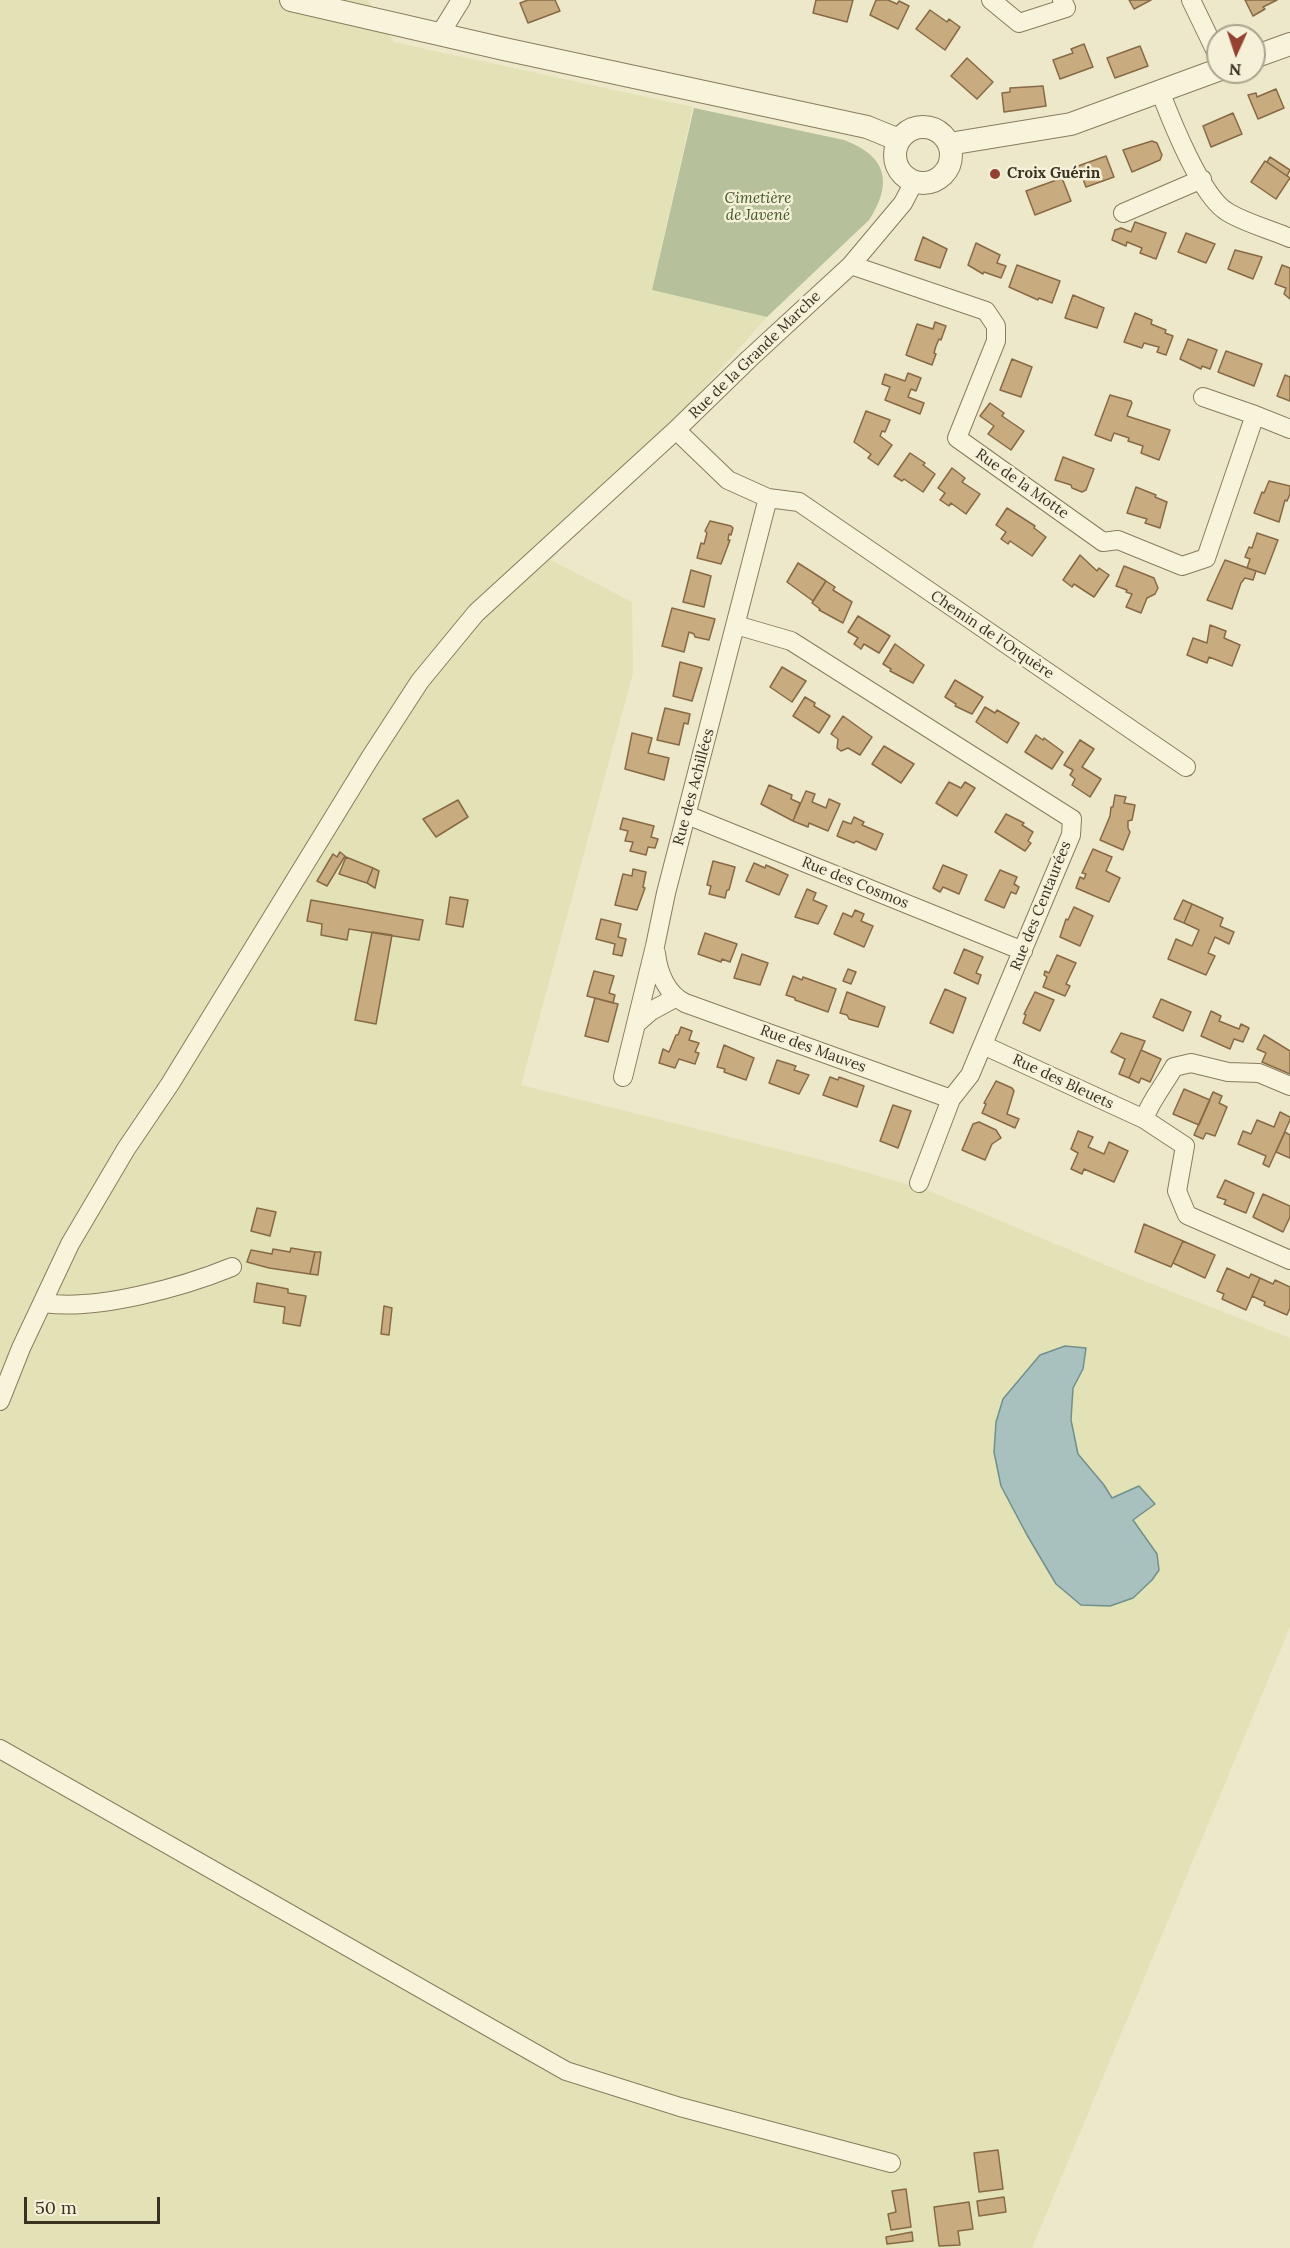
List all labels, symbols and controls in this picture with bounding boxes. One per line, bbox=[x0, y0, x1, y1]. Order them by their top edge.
north arrow bbox=[1206, 24, 1266, 84]
text: N bbox=[1228, 60, 1242, 80]
place label: Croix Guérin bbox=[1007, 165, 1100, 183]
marker: Croix Guérin bbox=[988, 167, 1002, 181]
park label: Cimetière de Javené bbox=[725, 190, 791, 225]
street label: Rue de la Grande Marche bbox=[685, 287, 825, 423]
street label: Rue de la Motte bbox=[972, 445, 1072, 523]
street label: Chemin de l'Orquère bbox=[927, 587, 1057, 683]
street label: Rue des Achillées bbox=[670, 727, 718, 847]
street label: Rue des Centaurées bbox=[1007, 839, 1075, 973]
street label: Rue des Cosmos bbox=[799, 853, 911, 913]
street label: Rue des Mauves bbox=[758, 1022, 868, 1076]
street label: Rue des Bleuets bbox=[1010, 1051, 1116, 1113]
scale bar bbox=[27, 2185, 164, 2223]
text: 50 m bbox=[35, 2196, 77, 2219]

